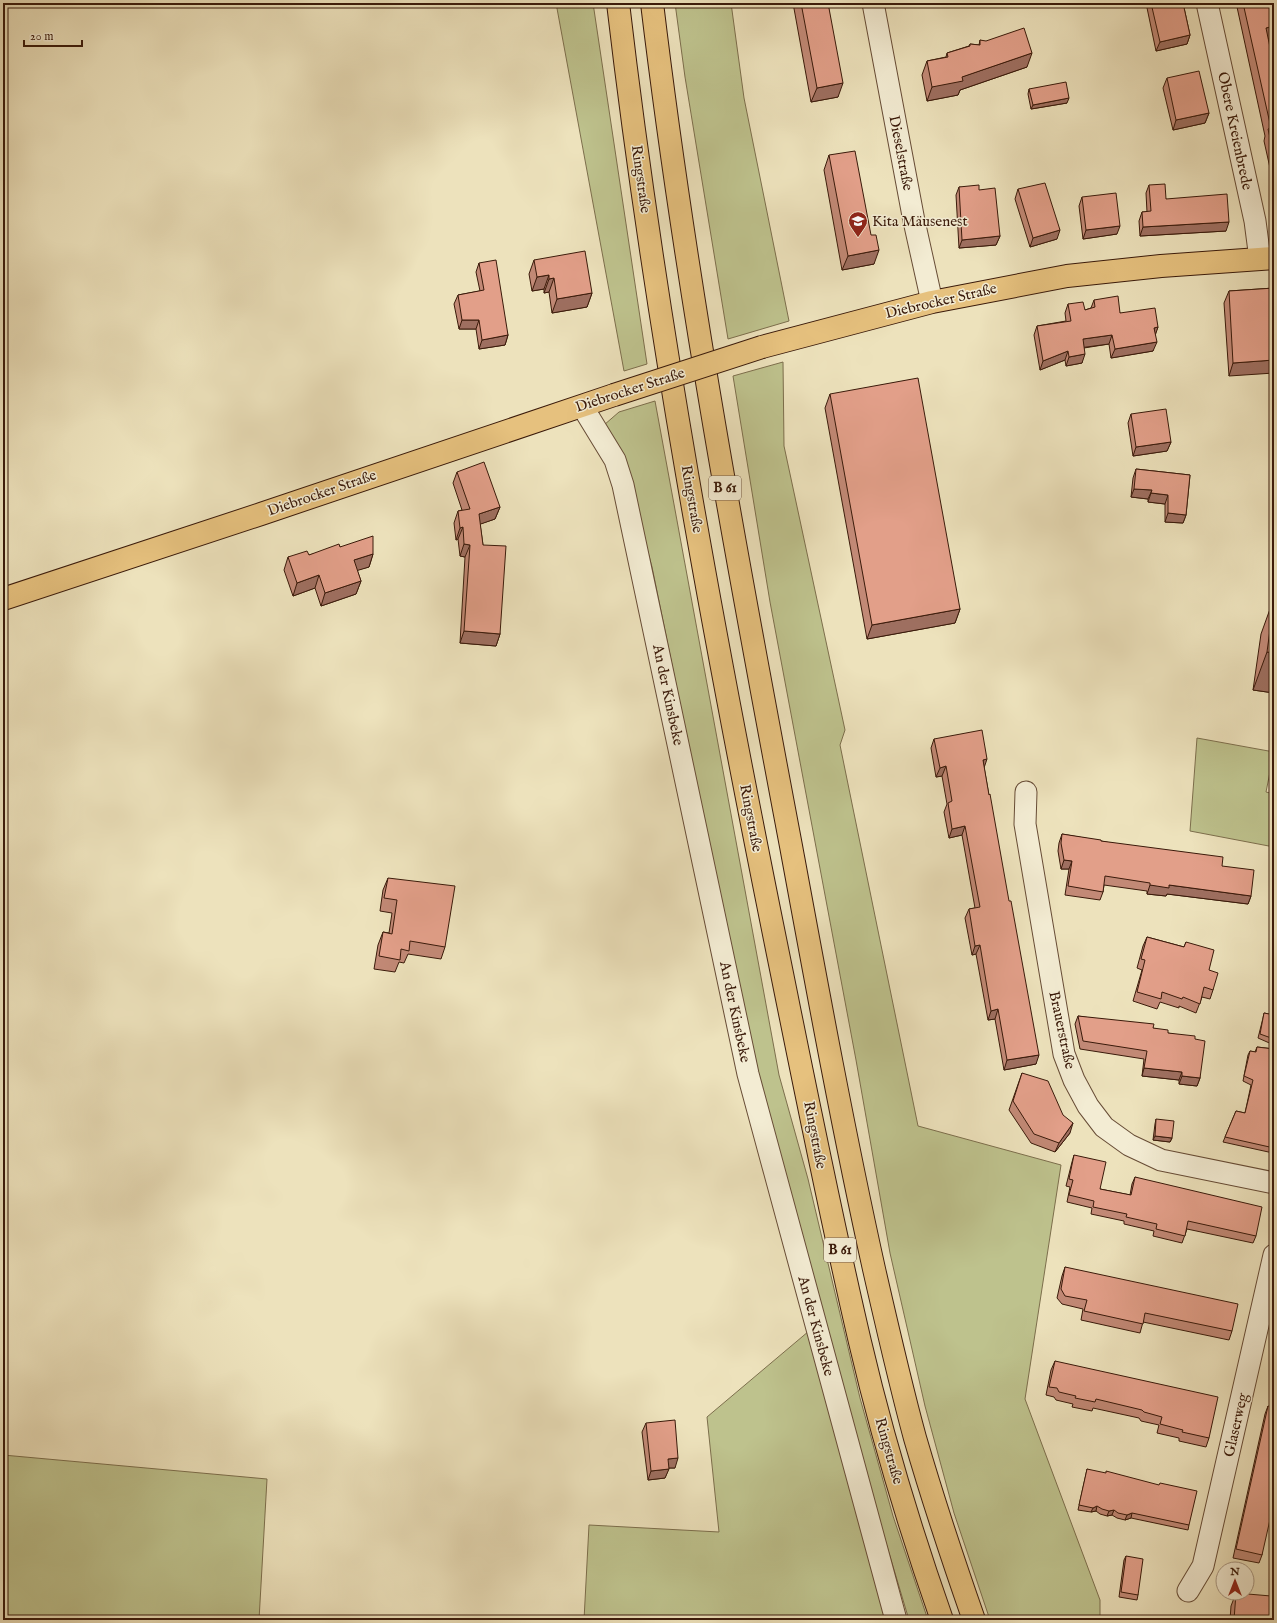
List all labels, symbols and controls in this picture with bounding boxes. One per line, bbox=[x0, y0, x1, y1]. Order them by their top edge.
scale bar bbox=[24, 22, 82, 48]
text: 20 m bbox=[30, 29, 53, 44]
street label: Obere Kreienbrede bbox=[1213, 70, 1257, 192]
street label: Dieselstraße bbox=[884, 114, 918, 192]
street label: Ringstraße bbox=[627, 144, 655, 214]
school or university icon: Kita Mäusenest bbox=[847, 210, 869, 238]
place label: Kita Mäusenest bbox=[872, 212, 968, 231]
street label: Diebrocker Straße bbox=[883, 279, 999, 323]
street label: Diebrocker Straße bbox=[573, 363, 687, 417]
street label: Ringstraße bbox=[677, 464, 707, 534]
street label: Diebrocker Straße bbox=[265, 465, 379, 521]
road number: B 61 bbox=[709, 476, 741, 500]
street label: An der Kinsbeke bbox=[648, 642, 688, 747]
street label: Ringstraße bbox=[735, 783, 767, 854]
street label: An der Kinsbeke bbox=[715, 959, 755, 1064]
street label: Brauerstraße bbox=[1044, 989, 1080, 1071]
street label: Ringstraße bbox=[799, 1100, 831, 1171]
road number: B 61 bbox=[824, 1238, 856, 1262]
street label: An der Kinsbeke bbox=[793, 1273, 839, 1378]
street label: Glaserweg bbox=[1219, 1390, 1253, 1459]
street label: Ringstraße bbox=[870, 1415, 908, 1487]
north arrow bbox=[1215, 1561, 1255, 1601]
text: N bbox=[1229, 1565, 1240, 1579]

